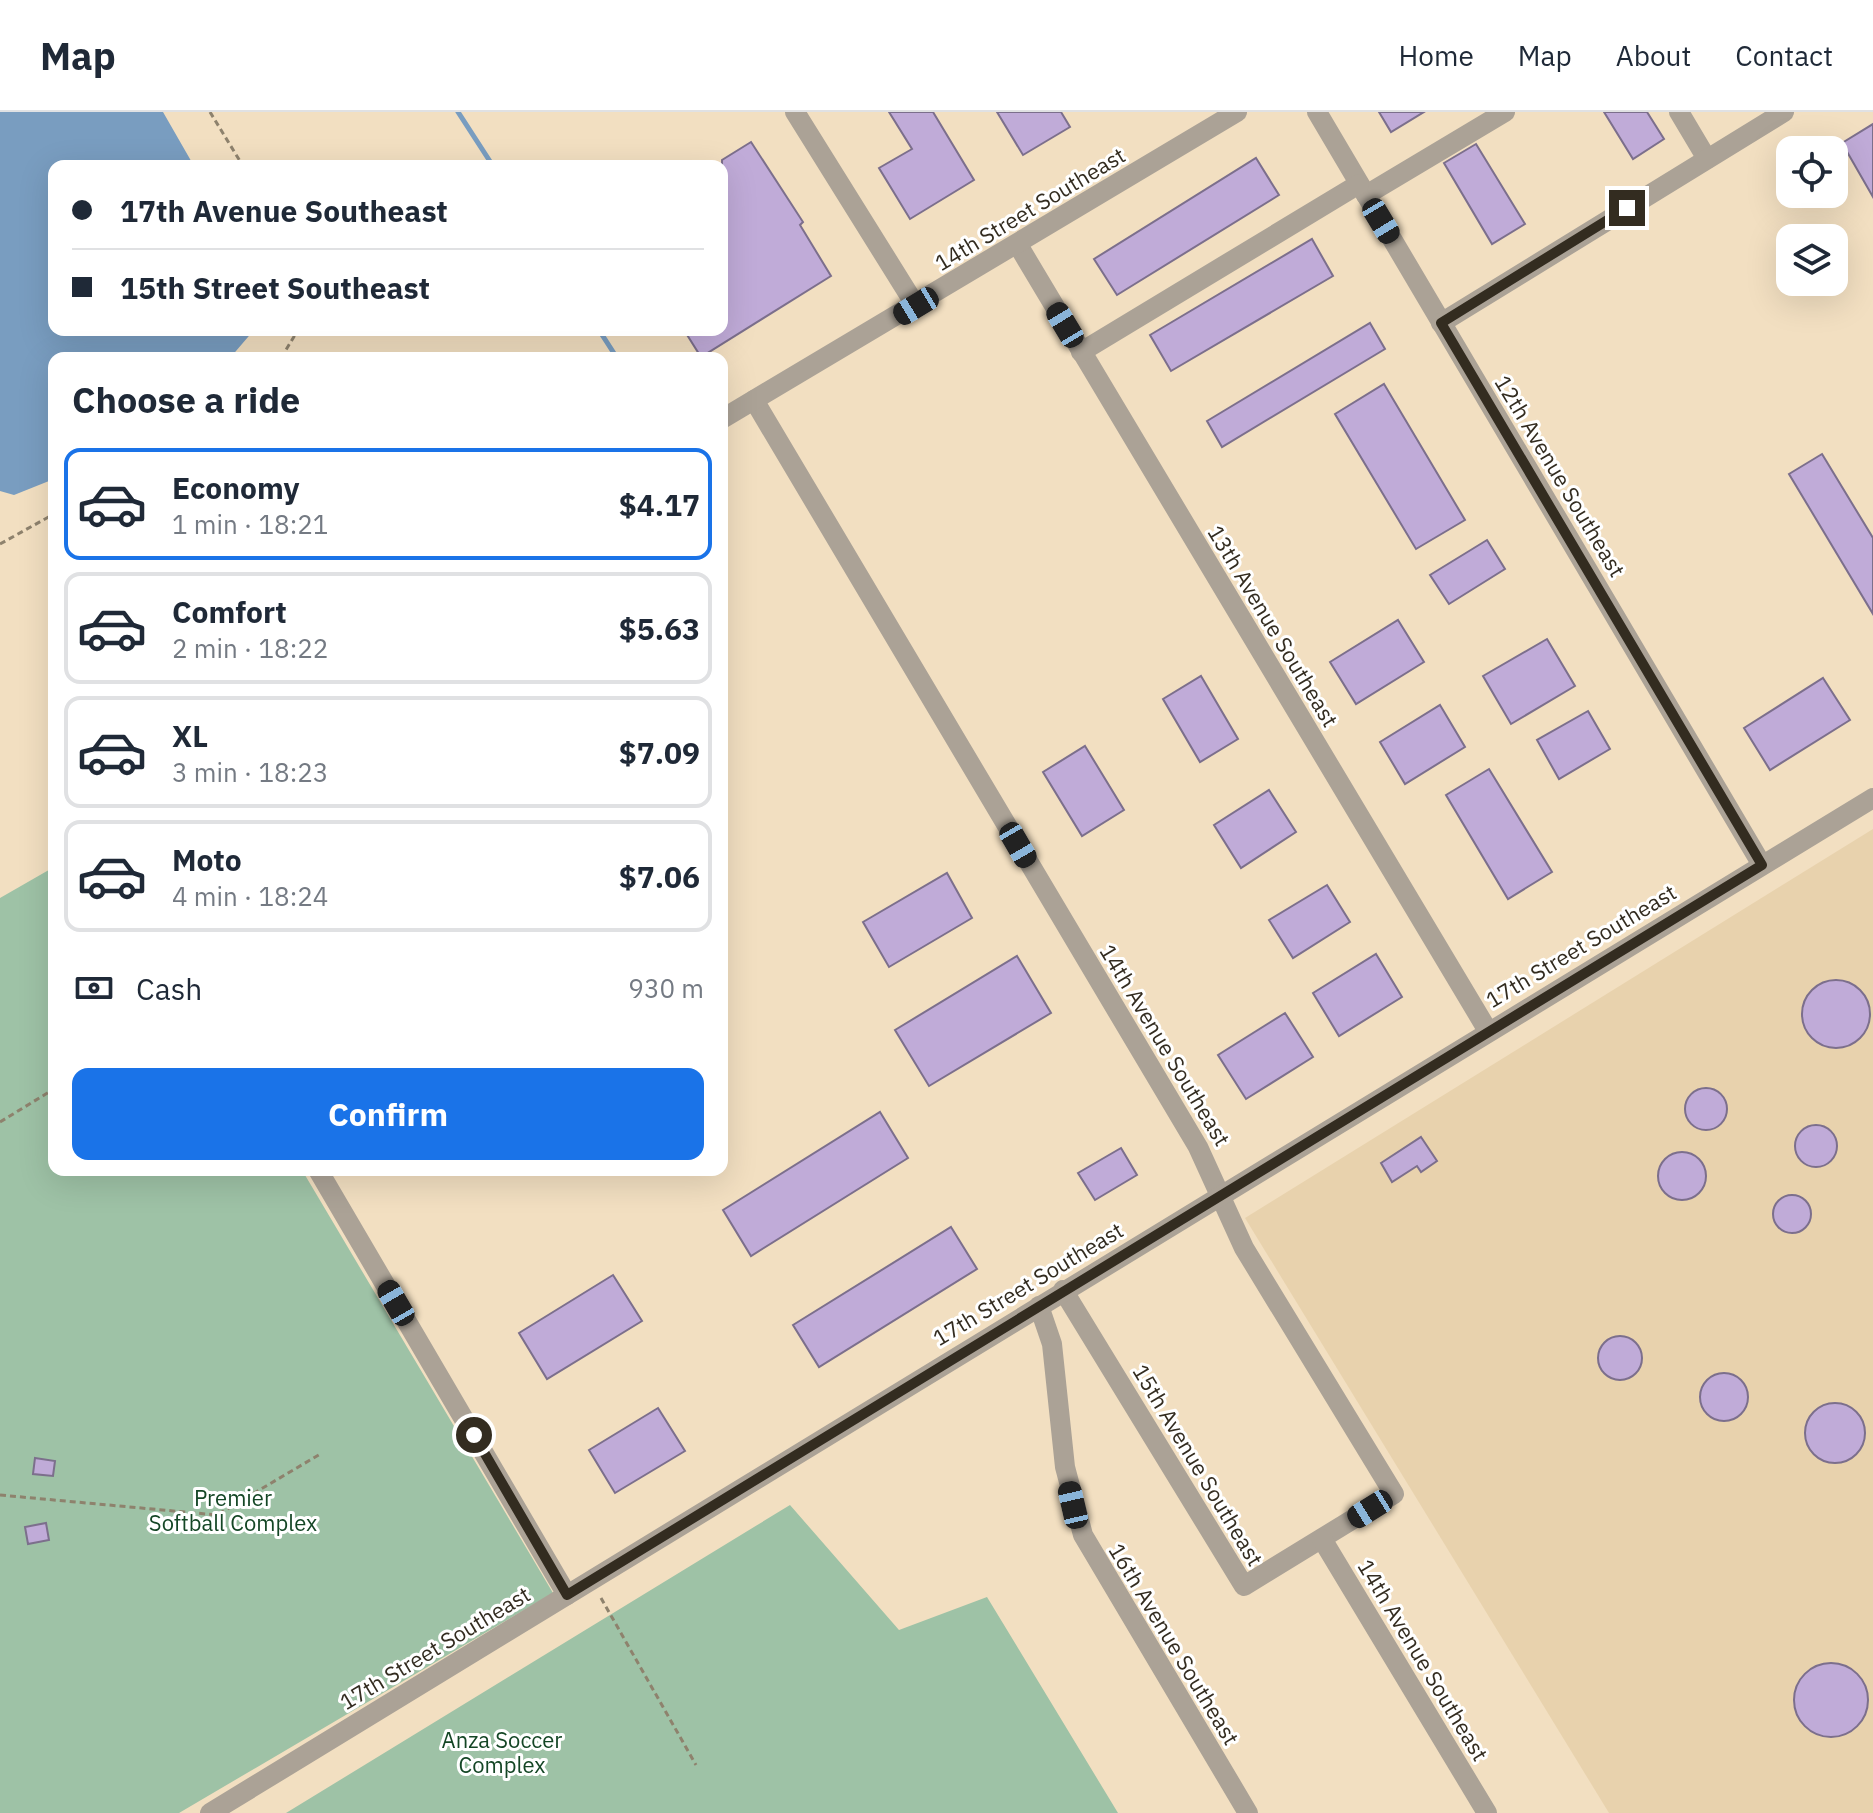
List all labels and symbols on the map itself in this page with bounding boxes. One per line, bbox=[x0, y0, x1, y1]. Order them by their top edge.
street label: 14th Street Southeast bbox=[929, 140, 1130, 277]
route end bbox=[1609, 190, 1645, 226]
car bbox=[1358, 194, 1404, 248]
car bbox=[889, 283, 943, 329]
car bbox=[1042, 298, 1088, 352]
street label: 12th Avenue Southeast bbox=[1489, 370, 1632, 582]
street label: 13th Avenue Southeast bbox=[1202, 520, 1345, 732]
car bbox=[996, 818, 1040, 872]
street label: 17th Street Southeast bbox=[1480, 877, 1681, 1014]
street label: 14th Avenue Southeast bbox=[1094, 939, 1237, 1151]
street label: 17th Street Southeast bbox=[927, 1215, 1128, 1352]
car bbox=[374, 1276, 418, 1330]
street label: 15th Avenue Southeast bbox=[1127, 1359, 1270, 1571]
route start bbox=[456, 1417, 492, 1453]
car bbox=[1056, 1479, 1090, 1531]
park label: Premier Softball Complex bbox=[149, 1483, 317, 1537]
car bbox=[1343, 1486, 1397, 1532]
street label: 16th Avenue Southeast bbox=[1103, 1538, 1246, 1750]
street label: 14th Avenue Southeast bbox=[1352, 1554, 1495, 1766]
street label: 17th Street Southeast bbox=[334, 1579, 535, 1716]
park label: Anza Soccer Complex bbox=[442, 1725, 562, 1779]

